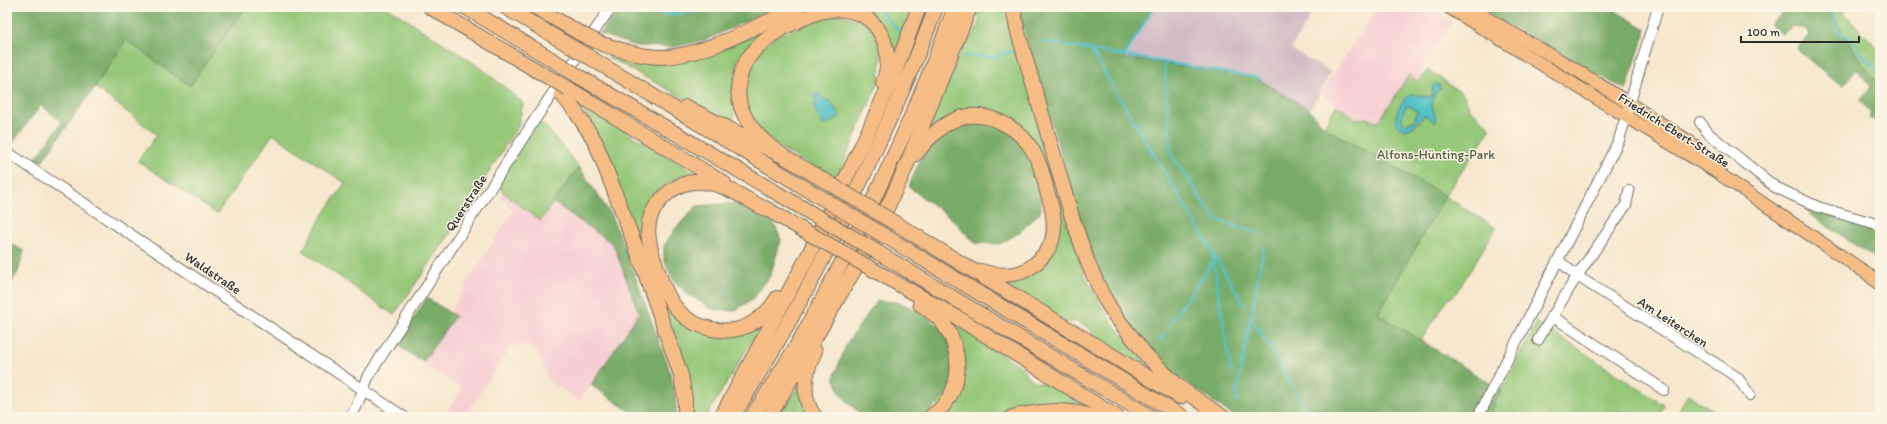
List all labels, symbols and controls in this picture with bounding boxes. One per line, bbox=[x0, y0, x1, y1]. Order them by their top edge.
scale bar bbox=[1741, 18, 1859, 44]
text: 100 m bbox=[1747, 25, 1780, 39]
street label: Friedrich-Ebert-Straße bbox=[1616, 90, 1732, 170]
park label: Alfons-Hünting-Park bbox=[1377, 147, 1495, 162]
street label: Querstraße bbox=[442, 172, 490, 234]
street label: Waldstraße bbox=[182, 249, 244, 297]
street label: Am Leiterchen bbox=[1635, 294, 1712, 351]

